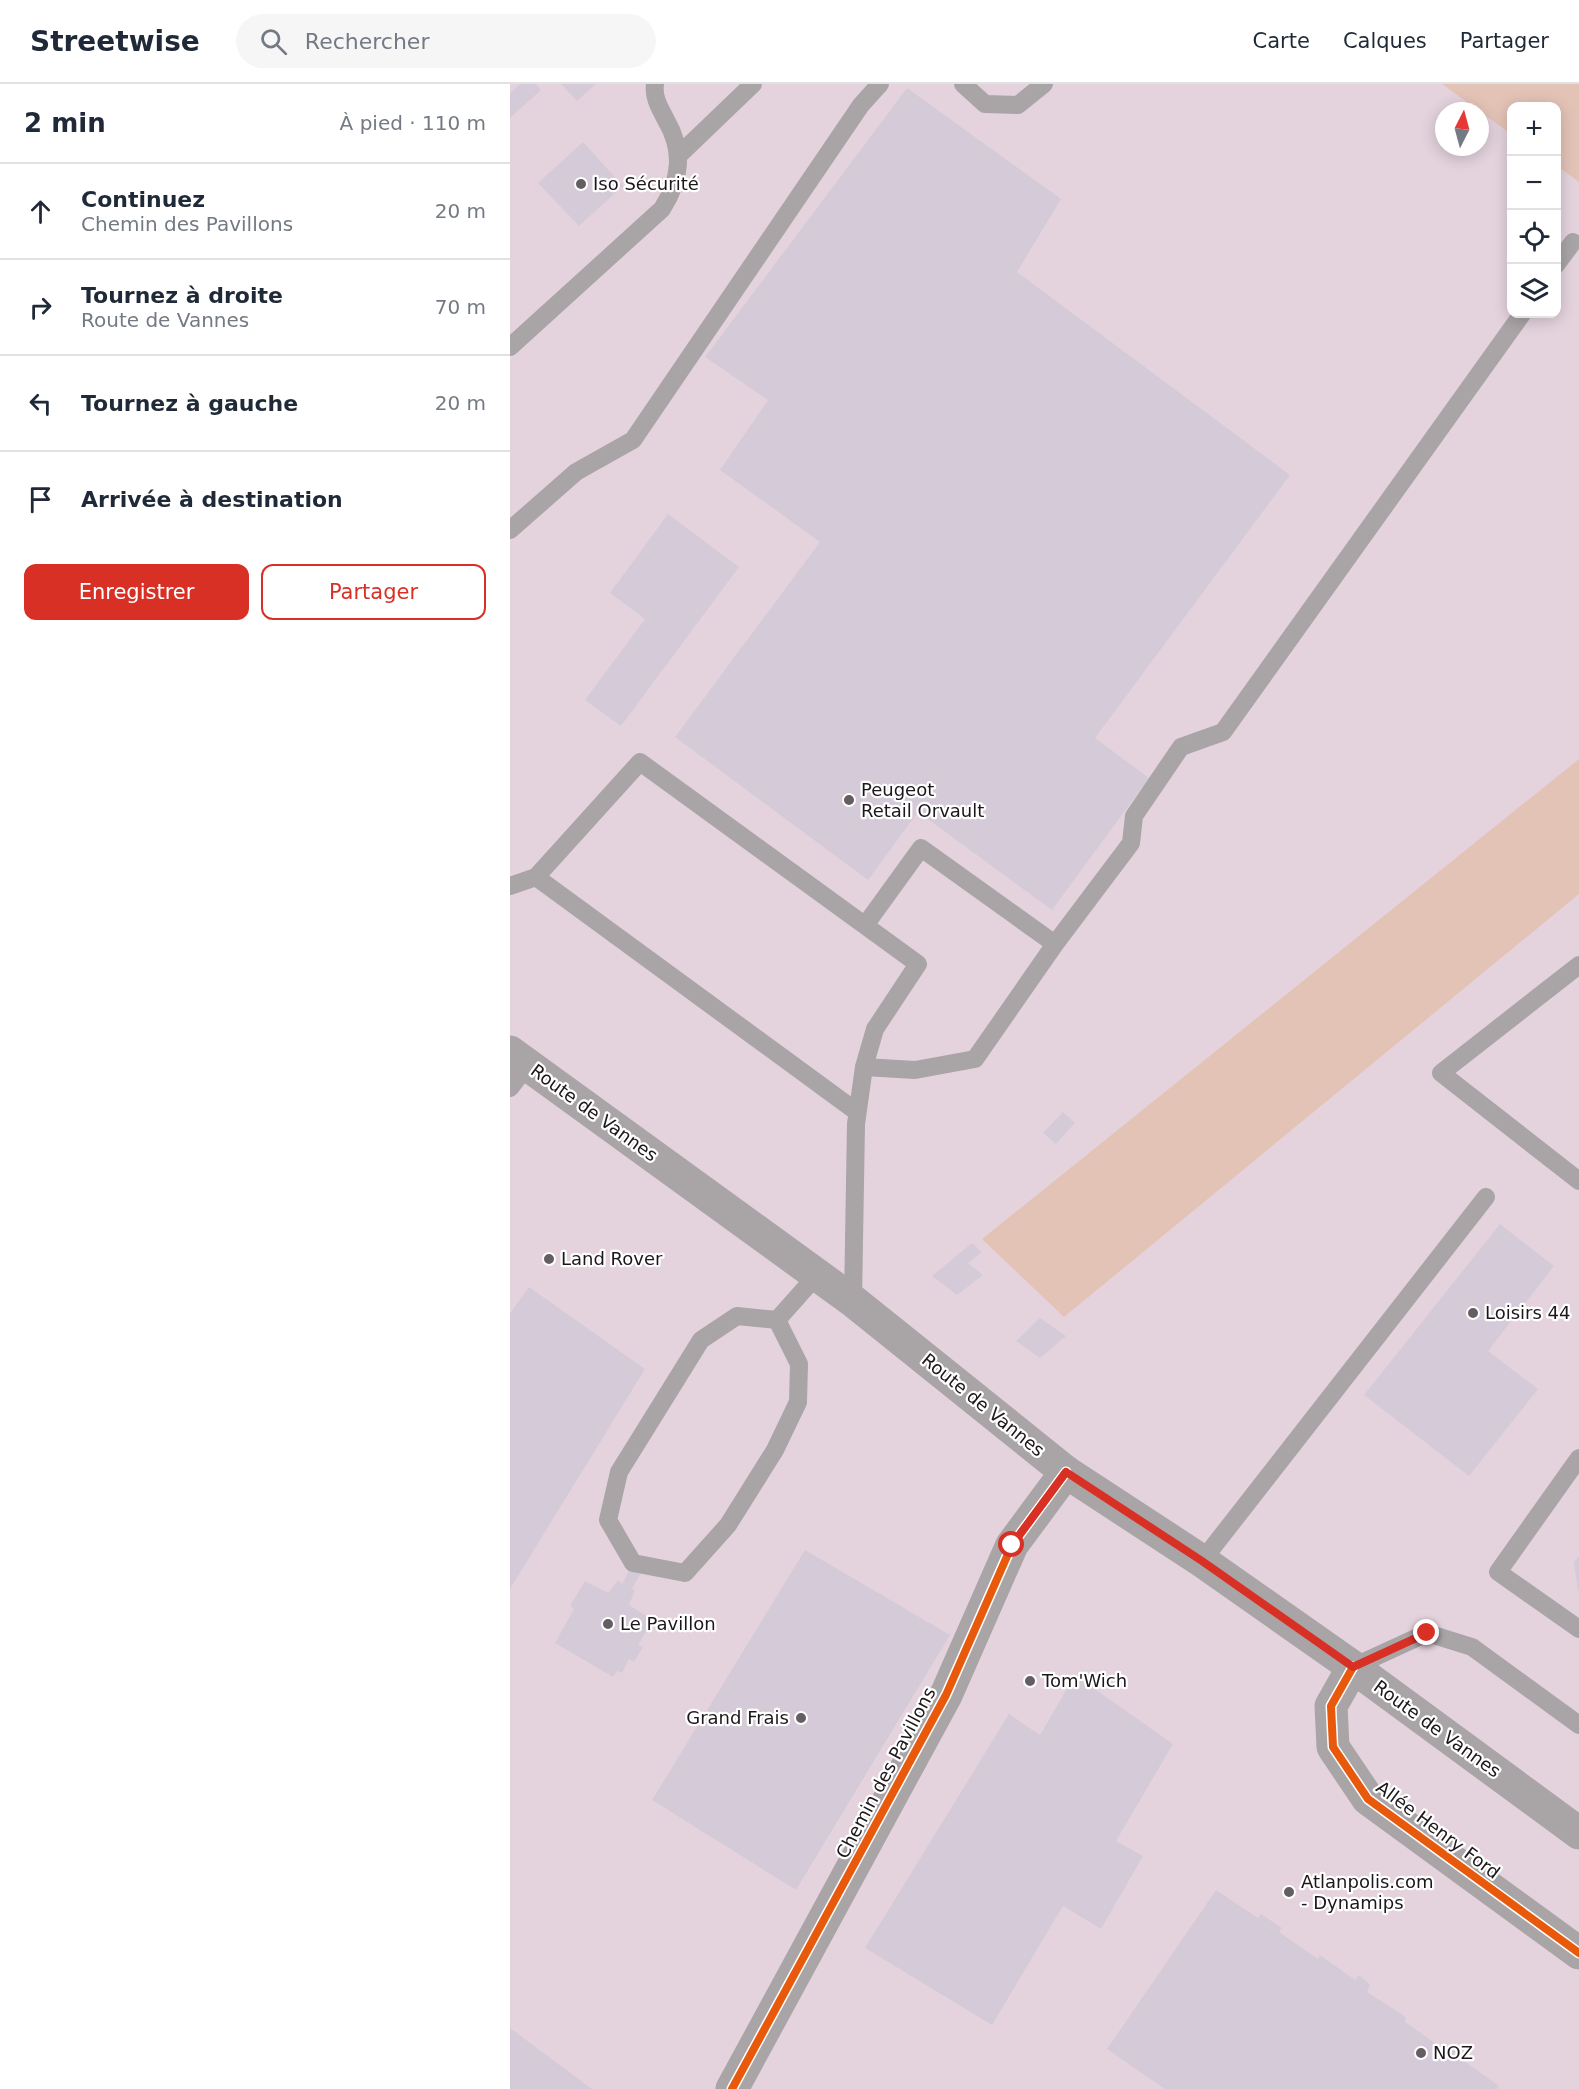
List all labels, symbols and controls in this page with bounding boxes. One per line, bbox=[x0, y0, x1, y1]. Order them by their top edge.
search box bbox=[236, 14, 656, 68]
text: Streetwise bbox=[30, 25, 200, 58]
icon: search bbox=[257, 25, 290, 58]
text: Rechercher bbox=[305, 29, 429, 54]
text: Carte bbox=[1253, 29, 1310, 53]
text: Calques bbox=[1343, 29, 1427, 53]
text: Partager bbox=[1460, 29, 1549, 53]
north arrow bbox=[1435, 102, 1489, 156]
map controls bbox=[1507, 102, 1561, 318]
button: + bbox=[1507, 102, 1561, 156]
text: 2 min bbox=[24, 108, 106, 138]
text: À pied · 110 m bbox=[340, 111, 486, 135]
button: − bbox=[1507, 156, 1561, 210]
place label: Iso Sécurité bbox=[593, 173, 699, 194]
marker: Iso Sécurité bbox=[574, 177, 588, 191]
text: Continuez bbox=[81, 187, 205, 212]
icon: ahead bbox=[24, 195, 57, 228]
text: 20 m bbox=[435, 199, 486, 223]
button: locate bbox=[1507, 210, 1561, 264]
text: Chemin des Pavillons bbox=[81, 212, 293, 236]
button: layers bbox=[1507, 264, 1561, 318]
text: Tournez à droite bbox=[81, 283, 283, 308]
icon: right bbox=[24, 291, 57, 324]
text: 70 m bbox=[435, 295, 486, 319]
text: Route de Vannes bbox=[81, 308, 249, 332]
icon: left bbox=[24, 387, 57, 420]
text: Tournez à gauche bbox=[81, 391, 298, 416]
text: 20 m bbox=[435, 391, 486, 415]
icon: arrive bbox=[24, 483, 57, 516]
text: Arrivée à destination bbox=[81, 487, 343, 512]
button: Enregistrer bbox=[24, 564, 249, 620]
button: Partager bbox=[261, 564, 486, 620]
place label: Peugeot Retail Orvault bbox=[861, 779, 984, 821]
marker: Peugeot Retail Orvault bbox=[842, 793, 856, 807]
street label: Route de Vannes bbox=[527, 1060, 662, 1166]
place label: Land Rover bbox=[561, 1248, 663, 1269]
marker: Land Rover bbox=[542, 1252, 556, 1266]
place label: Loisirs 44 bbox=[1485, 1302, 1571, 1323]
marker: Loisirs 44 bbox=[1466, 1306, 1480, 1320]
street label: Route de Vannes bbox=[918, 1349, 1049, 1460]
route start bbox=[998, 1531, 1024, 1557]
place label: Le Pavillon bbox=[620, 1613, 716, 1634]
marker: Le Pavillon bbox=[601, 1617, 615, 1631]
route end bbox=[1413, 1619, 1439, 1645]
place label: Tom'Wich bbox=[1041, 1670, 1127, 1691]
marker: Tom'Wich bbox=[1023, 1674, 1037, 1688]
street label: Route de Vannes bbox=[1370, 1676, 1505, 1782]
street label: Chemin des Pavillons bbox=[831, 1684, 940, 1862]
place label: Grand Frais bbox=[686, 1707, 789, 1728]
marker: Grand Frais bbox=[794, 1711, 808, 1725]
street label: Allée Henry Ford bbox=[1372, 1776, 1504, 1883]
place label: Atlanpolis.com - Dynamips bbox=[1301, 1871, 1433, 1913]
marker: Atlanpolis.com - Dynamips bbox=[1282, 1885, 1296, 1899]
place label: NOZ bbox=[1433, 2042, 1473, 2063]
marker: NOZ bbox=[1414, 2046, 1428, 2060]

